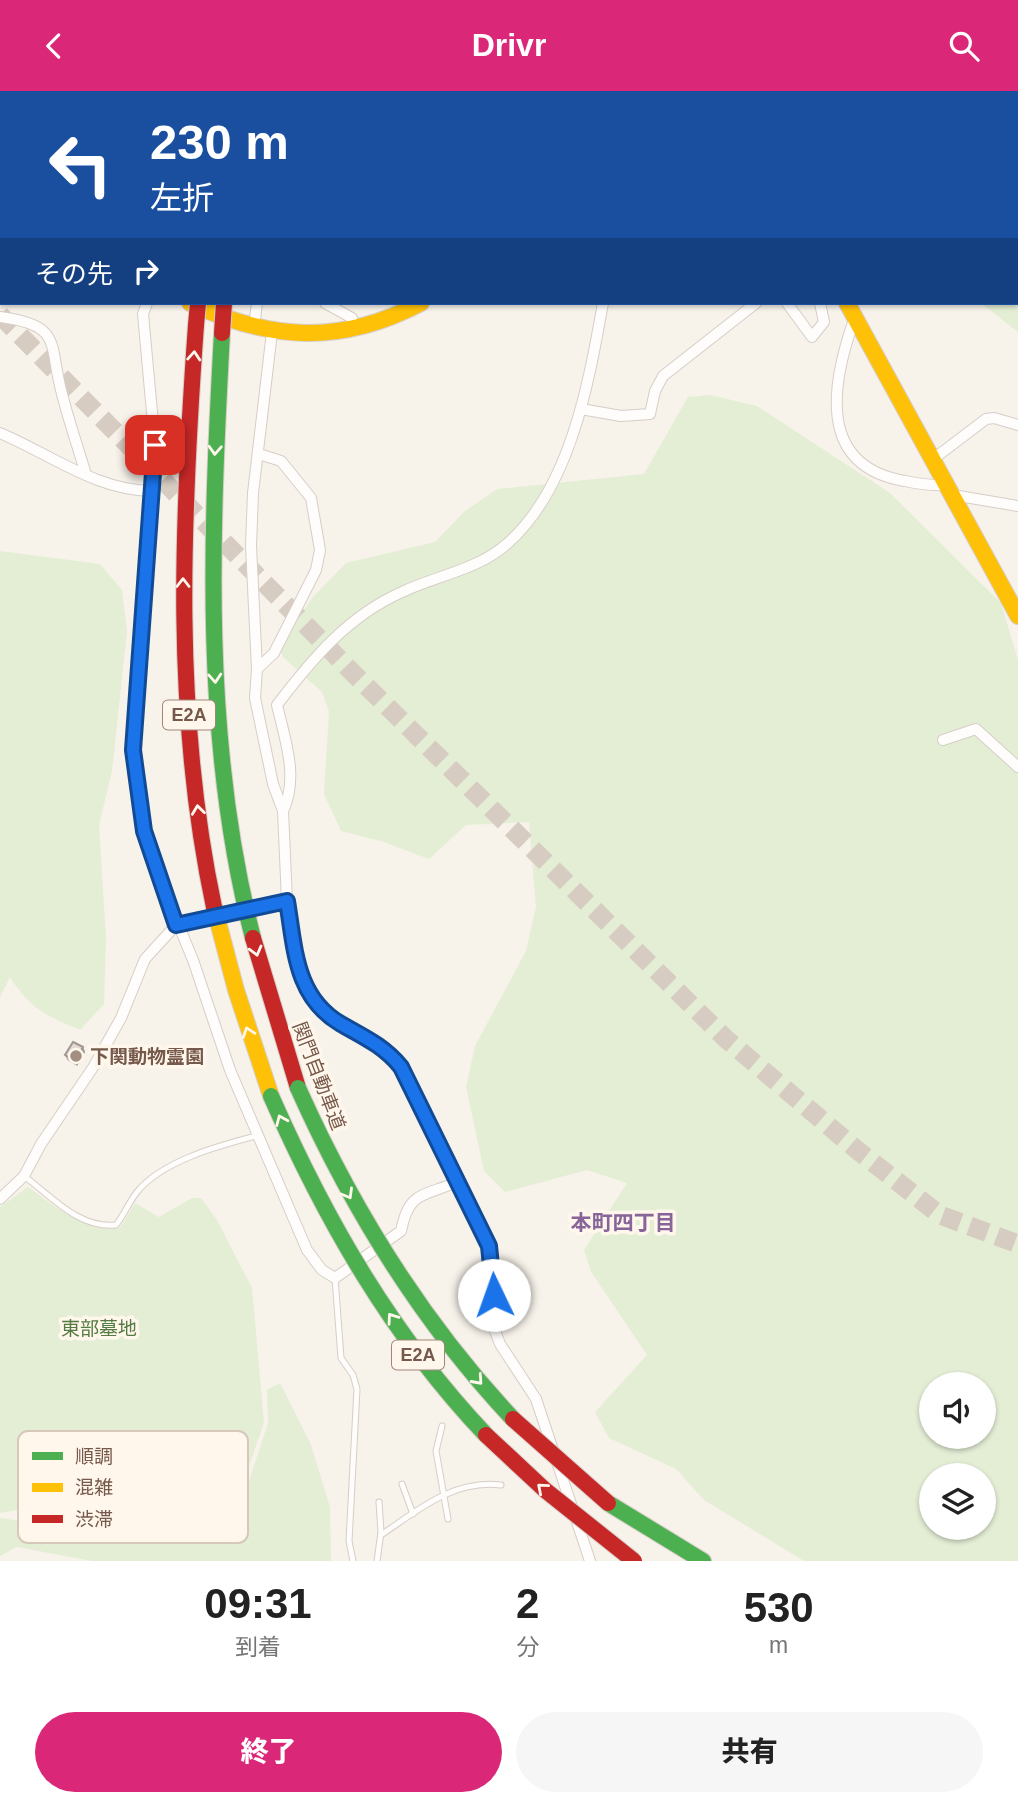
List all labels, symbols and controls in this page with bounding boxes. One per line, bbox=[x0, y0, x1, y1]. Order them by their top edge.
icon: back bbox=[35, 27, 73, 65]
text: Drivr bbox=[472, 27, 546, 63]
icon: search bbox=[945, 27, 983, 65]
text: 230 m bbox=[150, 115, 289, 169]
icon: left bbox=[35, 119, 126, 210]
text: 左折 bbox=[150, 180, 214, 216]
icon: right bbox=[127, 252, 165, 290]
text: その先 bbox=[35, 259, 113, 289]
one-way arrow bbox=[186, 350, 201, 361]
pin bbox=[125, 415, 185, 475]
icon: arrive bbox=[136, 426, 174, 464]
one-way arrow bbox=[208, 445, 223, 456]
one-way arrow bbox=[175, 578, 191, 588]
one-way arrow bbox=[207, 672, 222, 683]
road number: E2A bbox=[163, 701, 215, 729]
one-way arrow bbox=[191, 804, 206, 816]
one-way arrow bbox=[247, 945, 262, 957]
street label: 関門自動車道 bbox=[289, 1019, 349, 1133]
one-way arrow bbox=[242, 1026, 256, 1038]
place label: 下関動物霊園 bbox=[90, 1046, 204, 1067]
marker: 下関動物霊園 bbox=[68, 1048, 84, 1064]
one-way arrow bbox=[275, 1115, 289, 1128]
one-way arrow bbox=[340, 1187, 353, 1199]
district label: 本町四丁目 bbox=[571, 1211, 676, 1234]
position arrow bbox=[457, 1258, 531, 1332]
one-way arrow bbox=[387, 1313, 400, 1326]
park label: 東部墓地 bbox=[61, 1318, 137, 1339]
road number: E2A bbox=[392, 1341, 444, 1370]
one-way arrow bbox=[470, 1372, 482, 1385]
map controls bbox=[919, 1372, 996, 1540]
button: sound bbox=[919, 1372, 996, 1449]
legend bbox=[18, 1431, 248, 1543]
text: 順調 bbox=[75, 1446, 113, 1467]
button: layers bbox=[919, 1463, 996, 1540]
text: 混雑 bbox=[75, 1477, 113, 1498]
one-way arrow bbox=[537, 1484, 550, 1496]
text: 渋滞 bbox=[75, 1509, 113, 1530]
text: 09:31 bbox=[204, 1580, 312, 1627]
text: 2 bbox=[516, 1580, 539, 1627]
text: 530 bbox=[744, 1584, 814, 1631]
text: m bbox=[769, 1632, 788, 1658]
text: 到着 bbox=[235, 1634, 281, 1660]
text: 分 bbox=[516, 1634, 539, 1660]
button: 終了 bbox=[35, 1712, 502, 1792]
button: 共有 bbox=[516, 1712, 983, 1792]

